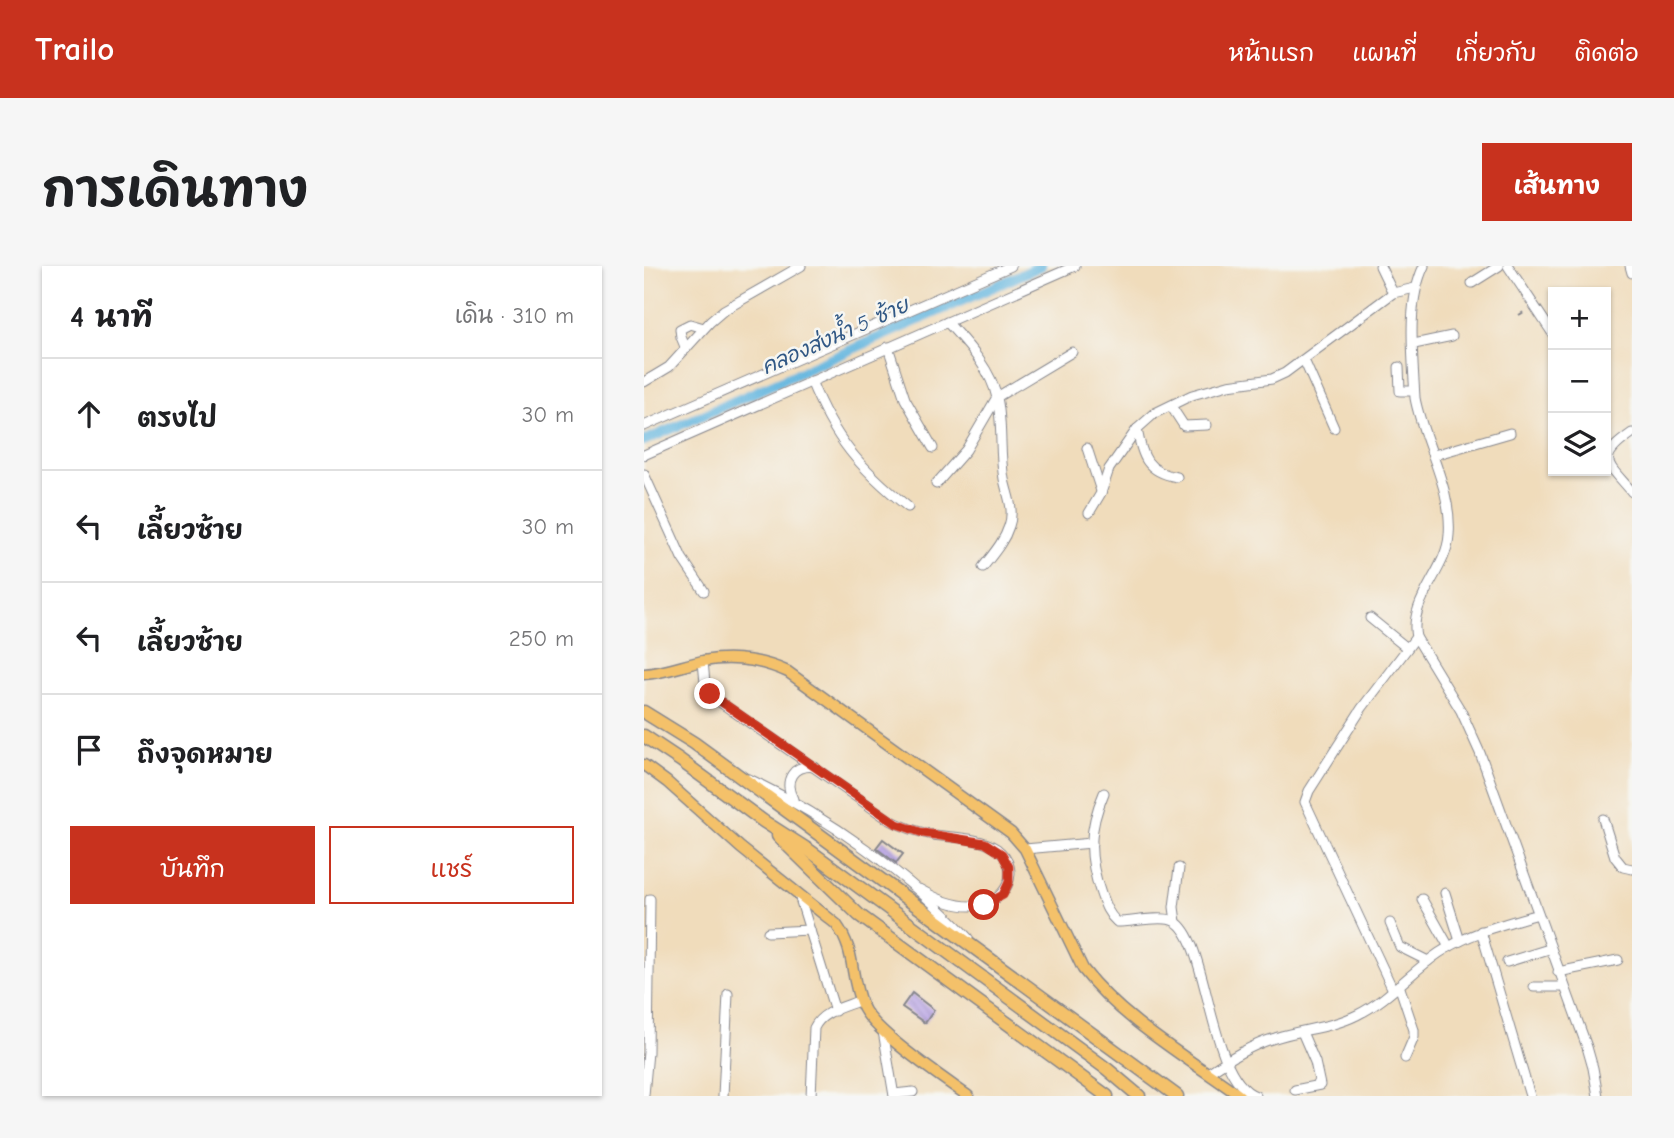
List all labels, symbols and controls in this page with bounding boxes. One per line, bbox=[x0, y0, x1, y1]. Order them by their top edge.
text: Trailo bbox=[35, 30, 114, 68]
text: หน้าแรก bbox=[1229, 39, 1314, 67]
text: แผนที่ bbox=[1352, 39, 1417, 67]
text: เกี่ยวกับ bbox=[1455, 39, 1537, 67]
text: ติดต่อ bbox=[1575, 39, 1639, 67]
button: เส้นทาง bbox=[1482, 143, 1632, 221]
text: การเดินทาง bbox=[42, 162, 308, 218]
water label: คลองส่งน้ำ 5 ซ้าย bbox=[755, 285, 914, 379]
map controls bbox=[1548, 287, 1611, 476]
button: + bbox=[1548, 287, 1611, 350]
text: 4 นาที bbox=[70, 300, 153, 335]
text: เดิน · 310 m bbox=[455, 302, 574, 329]
button: − bbox=[1548, 350, 1611, 413]
icon: ahead bbox=[70, 395, 108, 433]
text: 30 m bbox=[522, 401, 574, 428]
text: ตรงไป bbox=[137, 404, 217, 434]
button: layers bbox=[1548, 413, 1611, 476]
icon: left bbox=[70, 507, 108, 545]
text: 30 m bbox=[522, 513, 574, 540]
text: เลี้ยวซ้าย bbox=[137, 516, 243, 546]
icon: left bbox=[70, 619, 108, 657]
text: 250 m bbox=[509, 625, 574, 652]
text: เลี้ยวซ้าย bbox=[137, 628, 243, 658]
route end bbox=[694, 678, 725, 709]
icon: arrive bbox=[70, 731, 108, 769]
text: ถึงจุดหมาย bbox=[137, 740, 273, 770]
button: บันทึก bbox=[70, 826, 315, 904]
button: แชร์ bbox=[329, 826, 574, 904]
route start bbox=[968, 889, 999, 920]

